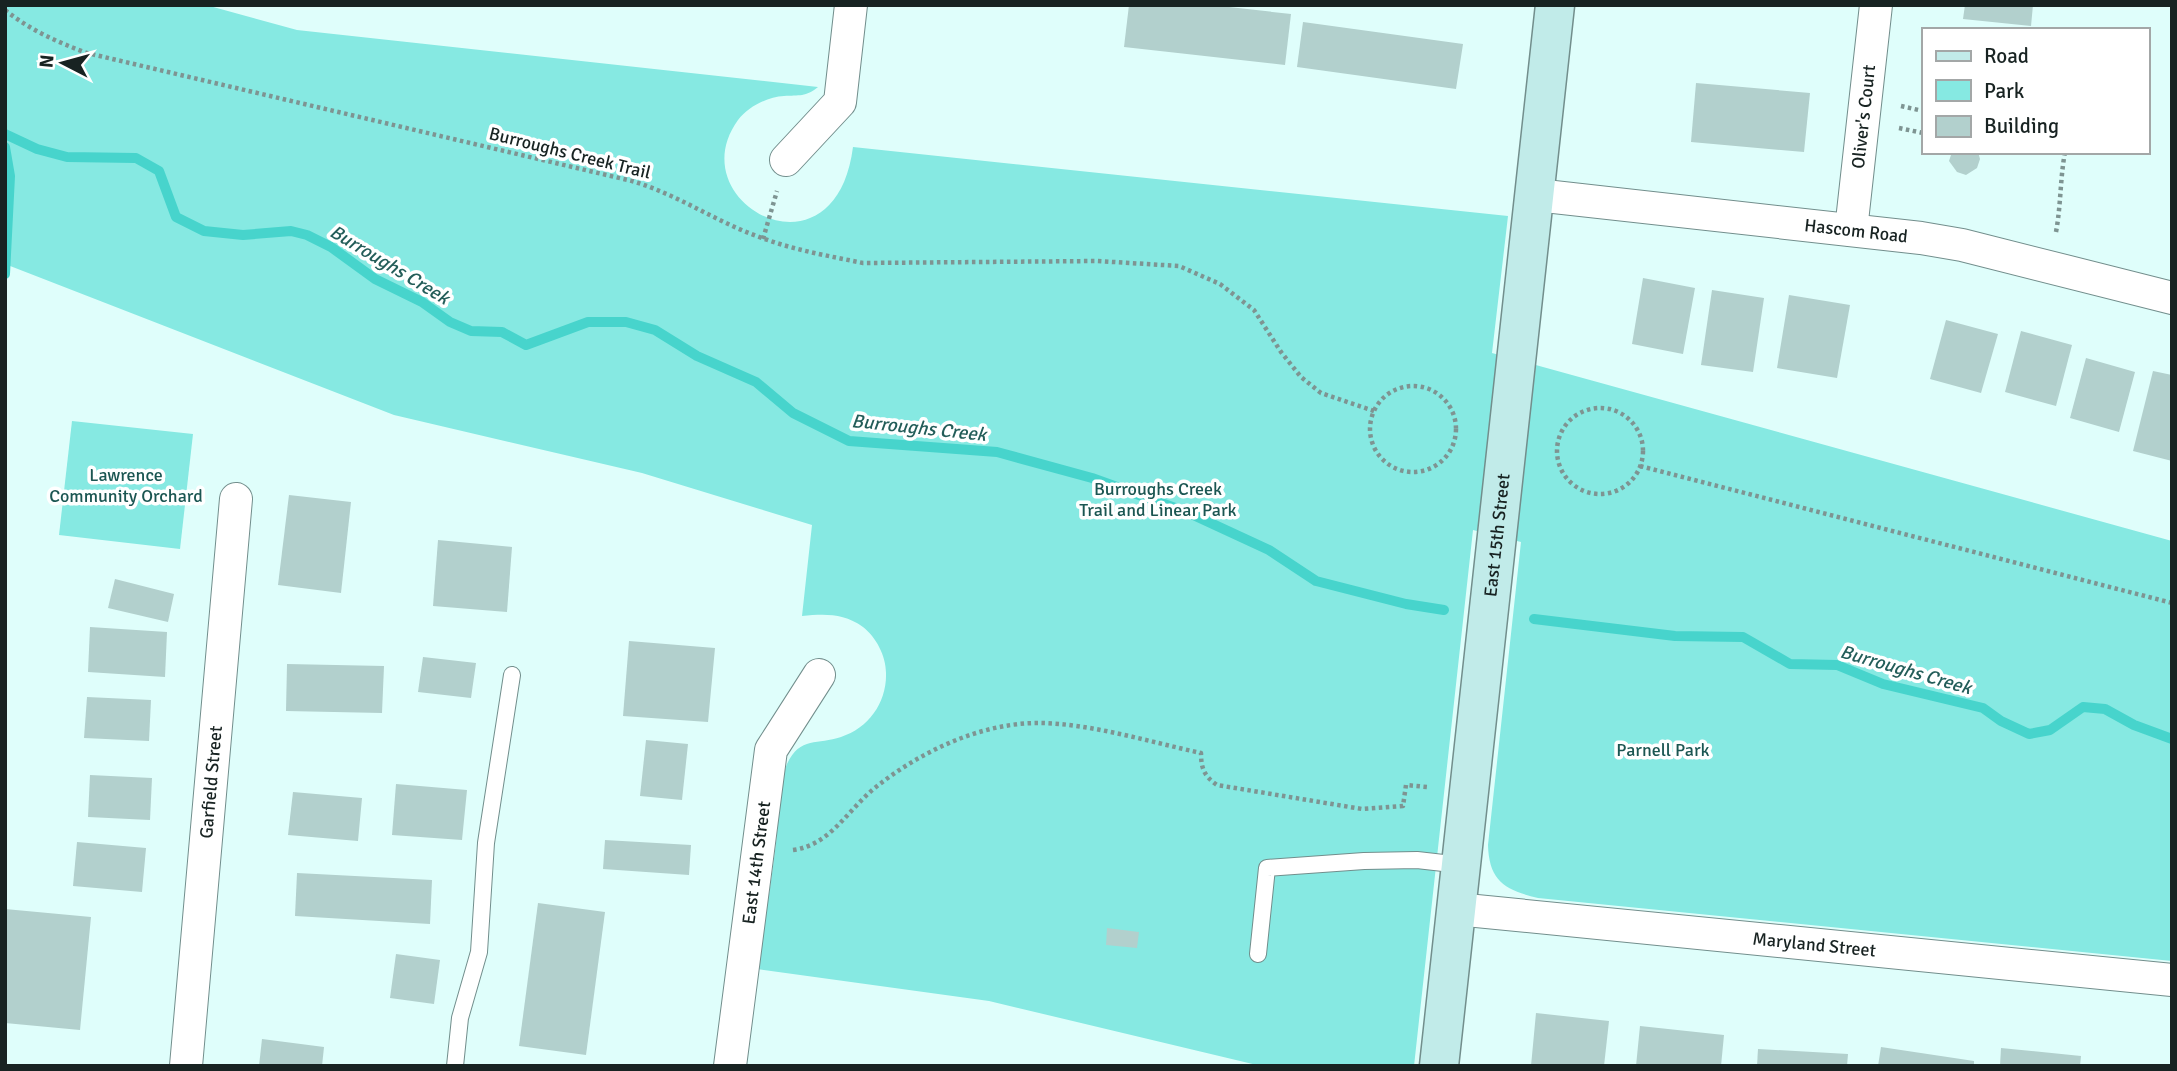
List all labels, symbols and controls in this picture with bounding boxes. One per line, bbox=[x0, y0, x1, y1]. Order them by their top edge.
north arrow bbox=[28, 28, 98, 98]
legend bbox=[1922, 28, 2149, 154]
text: Road bbox=[1984, 43, 2029, 69]
text: N bbox=[34, 54, 60, 69]
street label: Oliver's Court bbox=[1847, 64, 1880, 170]
text: Park bbox=[1984, 78, 2025, 104]
text: Building bbox=[1984, 113, 2059, 139]
street label: Burroughs Creek Trail bbox=[487, 122, 653, 184]
street label: Hascom Road bbox=[1803, 214, 1909, 247]
water label: Burroughs Creek bbox=[325, 220, 455, 311]
water label: Burroughs Creek bbox=[850, 409, 989, 447]
park label: Lawrence Community Orchard bbox=[49, 464, 203, 507]
street label: East 15th Street bbox=[1479, 472, 1515, 598]
park label: Burroughs Creek Trail and Linear Park bbox=[1079, 478, 1237, 521]
water label: Burroughs Creek bbox=[1837, 640, 1975, 701]
street label: Garfield Street bbox=[195, 725, 227, 839]
park label: Parnell Park bbox=[1616, 739, 1710, 761]
street label: East 14th Street bbox=[737, 800, 775, 926]
street label: Maryland Street bbox=[1751, 927, 1877, 962]

